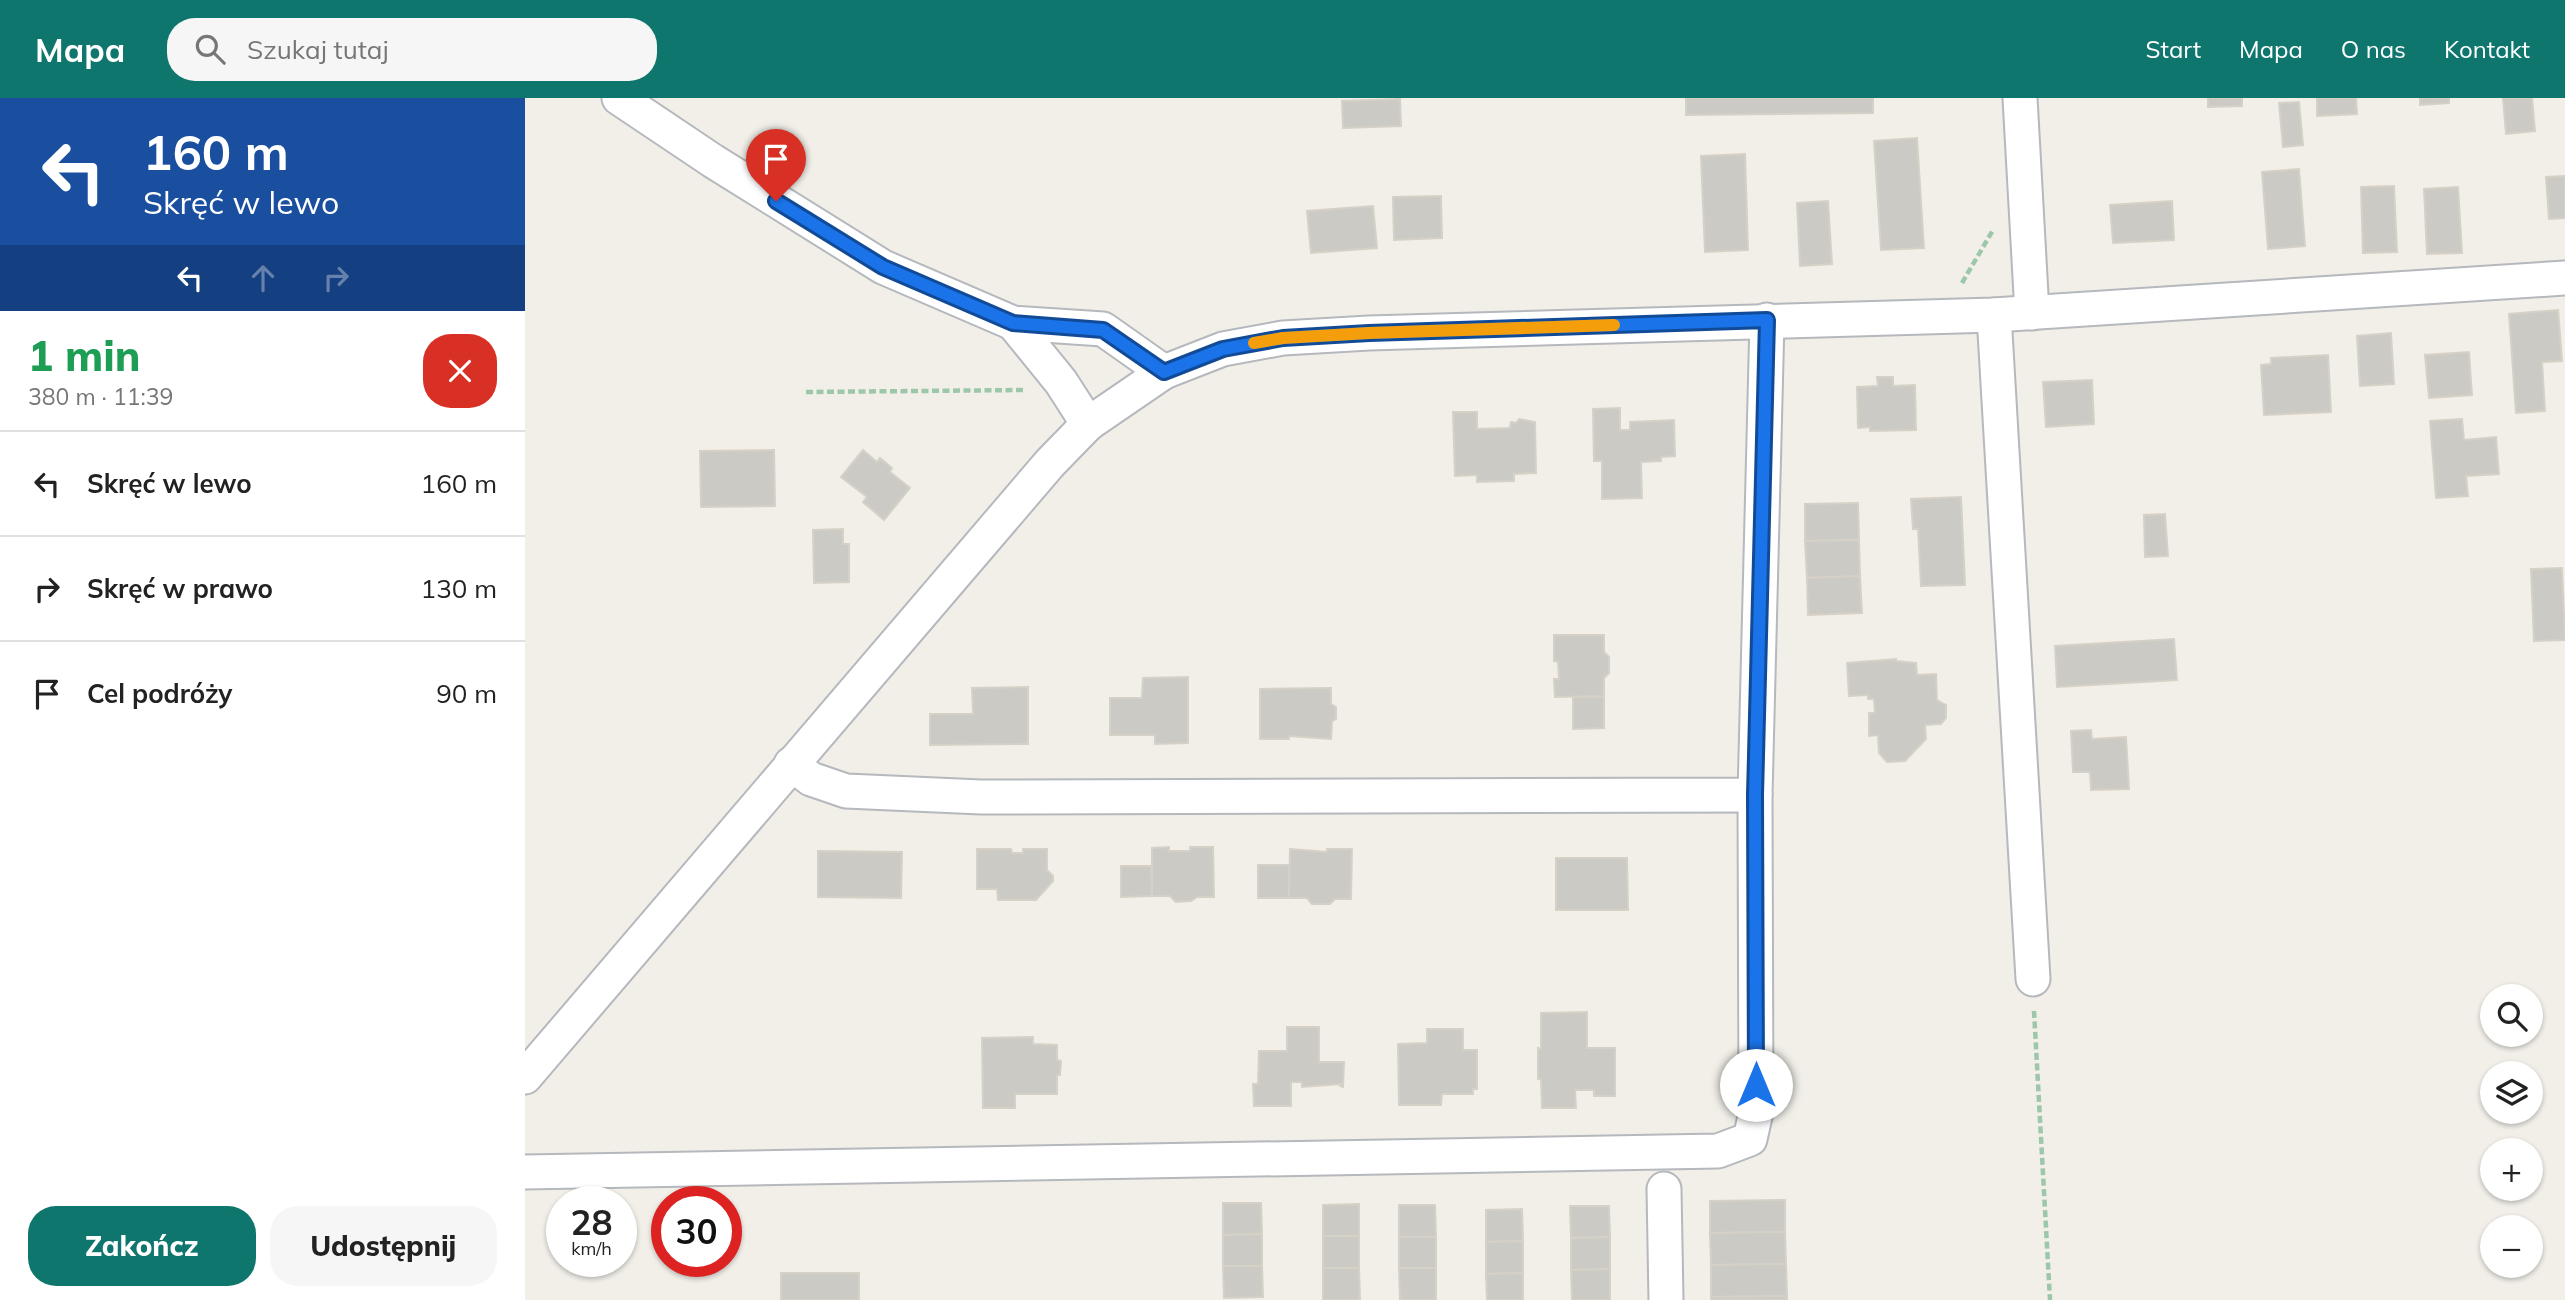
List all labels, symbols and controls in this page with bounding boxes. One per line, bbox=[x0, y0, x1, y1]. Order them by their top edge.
search box bbox=[167, 18, 657, 81]
text: Mapa bbox=[35, 29, 125, 70]
icon: search bbox=[191, 30, 229, 68]
text: Szukaj tutaj bbox=[247, 33, 389, 66]
text: Start bbox=[2146, 34, 2201, 64]
text: Mapa bbox=[2239, 34, 2303, 64]
text: O nas bbox=[2341, 34, 2406, 64]
text: Kontakt bbox=[2444, 34, 2530, 64]
text: 160 m bbox=[143, 121, 289, 182]
icon: left bbox=[28, 126, 119, 217]
pin bbox=[746, 129, 806, 201]
icon: arrive bbox=[757, 140, 795, 178]
text: Skręć w lewo bbox=[143, 182, 339, 222]
icon: left bbox=[171, 259, 209, 297]
icon: ahead bbox=[244, 259, 282, 297]
icon: right bbox=[317, 259, 355, 297]
text: 1 min bbox=[28, 329, 141, 382]
button: close bbox=[423, 334, 497, 408]
text: 380 m · 11:39 bbox=[28, 382, 173, 411]
icon: left bbox=[28, 465, 66, 503]
text: Skręć w lewo bbox=[87, 467, 252, 500]
text: 160 m bbox=[421, 467, 497, 500]
icon: right bbox=[28, 570, 66, 608]
text: Skręć w prawo bbox=[87, 572, 273, 605]
text: 130 m bbox=[421, 572, 497, 605]
icon: arrive bbox=[28, 675, 66, 713]
text: Cel podróży bbox=[87, 677, 232, 710]
text: 90 m bbox=[436, 677, 497, 710]
map controls bbox=[2480, 984, 2543, 1278]
button: search bbox=[2480, 984, 2543, 1047]
position arrow bbox=[1719, 1048, 1793, 1122]
button: layers bbox=[2480, 1061, 2543, 1124]
button: + bbox=[2480, 1138, 2543, 1201]
speed limit sign: 30 bbox=[651, 1186, 742, 1277]
text: 28 bbox=[570, 1200, 613, 1244]
button: Zakończ bbox=[28, 1206, 256, 1286]
button: Udostępnij bbox=[270, 1206, 497, 1286]
button: − bbox=[2480, 1215, 2543, 1278]
text: km/h bbox=[571, 1237, 612, 1260]

